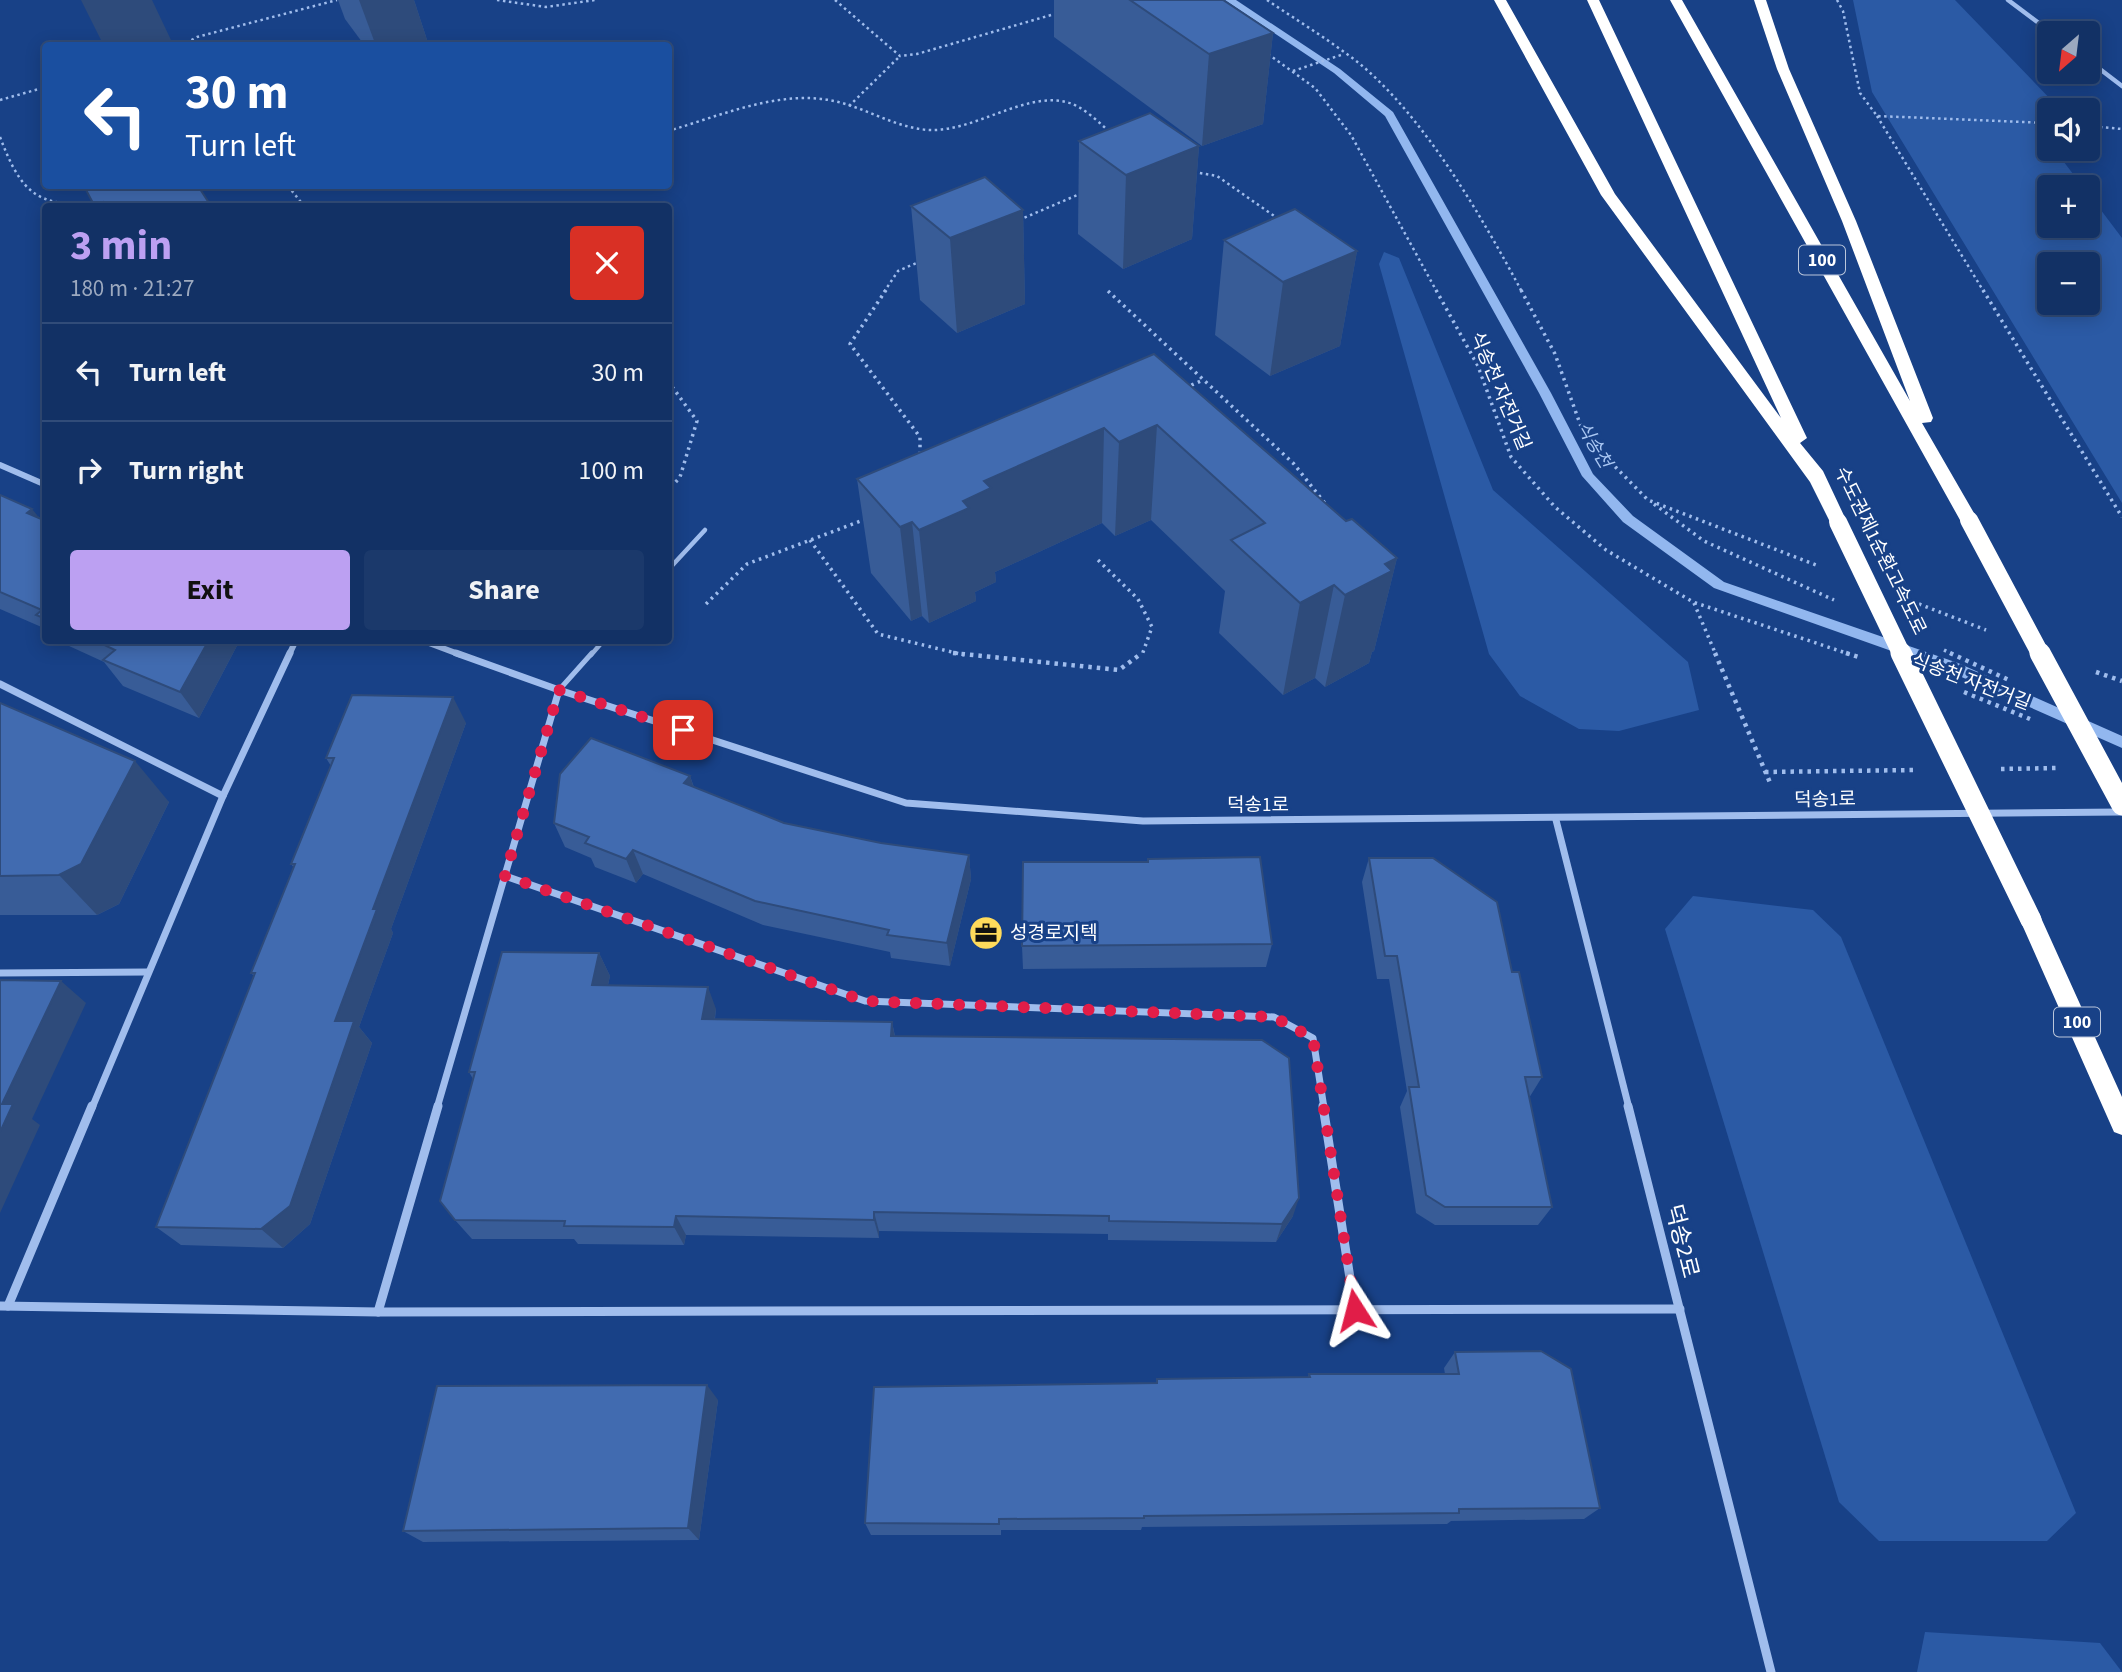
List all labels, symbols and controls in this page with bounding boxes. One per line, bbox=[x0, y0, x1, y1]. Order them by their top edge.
north arrow bbox=[2037, 21, 2100, 84]
map controls bbox=[2037, 21, 2100, 315]
text: 30 m bbox=[185, 58, 289, 128]
icon: left bbox=[70, 70, 161, 161]
button: sound bbox=[2037, 98, 2100, 161]
text: Turn left bbox=[185, 123, 296, 169]
button: + bbox=[2037, 175, 2100, 238]
text: 3 min bbox=[70, 216, 172, 276]
button: close bbox=[570, 226, 644, 300]
road number: 100 bbox=[1799, 246, 1845, 274]
button: − bbox=[2037, 252, 2100, 315]
text: 180 m · 21:27 bbox=[70, 272, 194, 305]
street label: 식송천 자전거길 bbox=[1463, 328, 1537, 454]
icon: left bbox=[70, 353, 108, 391]
text: Turn left bbox=[129, 354, 226, 391]
text: 30 m bbox=[591, 354, 644, 391]
water label: 식송천 bbox=[1570, 417, 1619, 475]
icon: right bbox=[70, 451, 108, 489]
text: Turn right bbox=[129, 452, 244, 489]
text: 100 m bbox=[578, 452, 644, 489]
street label: 수도권제1순환고속도로 bbox=[1827, 462, 1933, 640]
button: Exit bbox=[70, 550, 350, 630]
button: Share bbox=[364, 550, 644, 630]
street label: 식송천 자전거길 bbox=[1907, 647, 2035, 717]
pin bbox=[653, 700, 713, 760]
icon: arrive bbox=[664, 711, 702, 749]
street label: 덕송1로 bbox=[1794, 786, 1856, 814]
street label: 덕송1로 bbox=[1227, 792, 1289, 819]
office icon: 성경로지텍 bbox=[967, 914, 1005, 952]
place label: 성경로지텍 bbox=[1010, 920, 1097, 947]
road number: 100 bbox=[2054, 1007, 2100, 1036]
street label: 덕송2로 bbox=[1657, 1201, 1707, 1281]
position arrow bbox=[1318, 1273, 1392, 1347]

